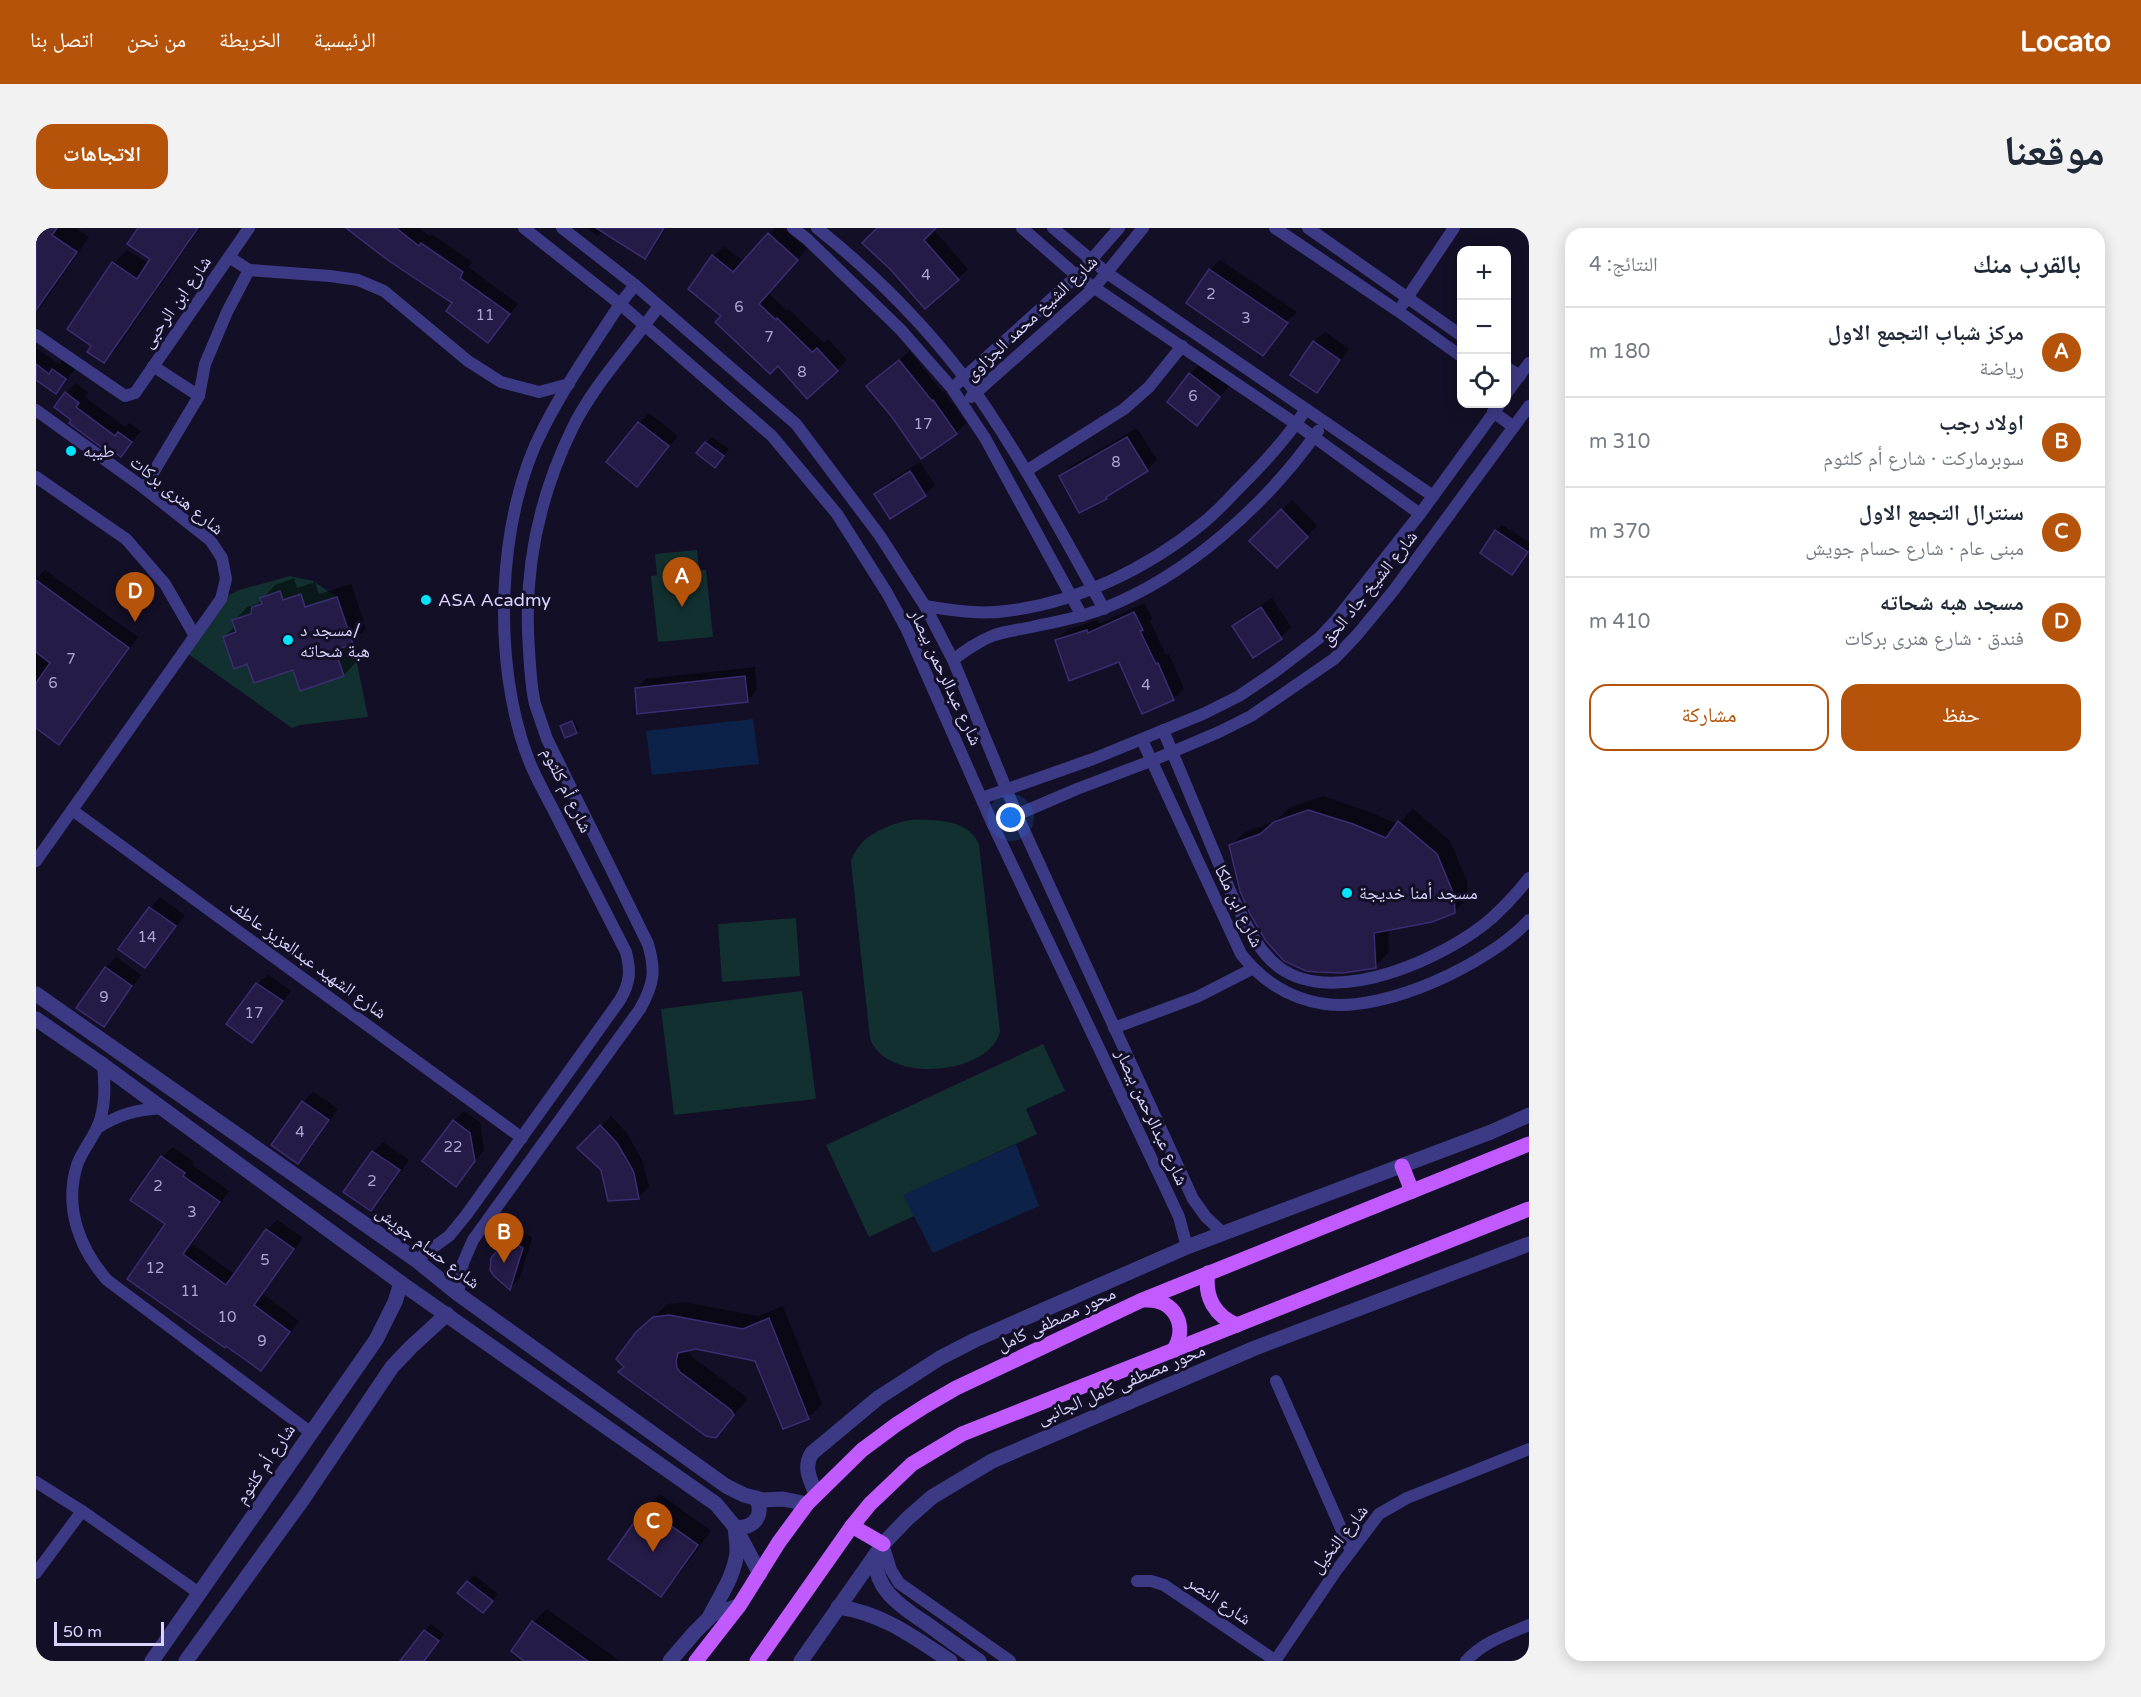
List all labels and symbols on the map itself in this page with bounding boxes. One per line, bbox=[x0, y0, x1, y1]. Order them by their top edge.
street label: شارع الشيخ محمد الجزاوى bbox=[960, 251, 1103, 386]
street label: شارع ابن الرحبى bbox=[136, 252, 216, 352]
house number: 4 bbox=[921, 266, 931, 284]
house number: 2 bbox=[1206, 285, 1216, 303]
house number: 6 bbox=[734, 298, 744, 316]
house number: 11 bbox=[476, 306, 494, 324]
house number: 3 bbox=[1241, 309, 1251, 327]
house number: 7 bbox=[764, 328, 774, 346]
house number: 8 bbox=[797, 363, 807, 381]
house number: 6 bbox=[1188, 387, 1198, 405]
house number: 17 bbox=[914, 415, 932, 433]
place label: طيبه bbox=[83, 440, 115, 462]
marker: طيبه bbox=[64, 444, 78, 458]
street label: شارع هنرى بركات bbox=[126, 450, 228, 540]
house number: 8 bbox=[1111, 453, 1121, 471]
street label: شارع الشيخ جاد الحق bbox=[1316, 526, 1423, 651]
pin: A bbox=[662, 558, 702, 607]
pin: D bbox=[116, 572, 154, 622]
place label: ASA Acadmy bbox=[438, 589, 551, 611]
marker: ASA Acadmy bbox=[419, 593, 433, 607]
street label: شارع عبدالرحمن بيصار bbox=[904, 604, 987, 749]
place label: مسجد د/ هبة شحاته bbox=[300, 619, 370, 662]
marker: مسجد د/ هبة شحاته bbox=[281, 633, 295, 647]
house number: 7 bbox=[66, 650, 76, 668]
house number: 6 bbox=[48, 674, 58, 692]
house number: 4 bbox=[1141, 676, 1151, 694]
street label: شارع أم كلثوم bbox=[536, 744, 597, 837]
your location bbox=[996, 803, 1025, 832]
street label: شارع ابن ملكا bbox=[1210, 861, 1268, 951]
place label: مسجد أمنا خديجة bbox=[1359, 882, 1478, 904]
marker: مسجد أمنا خديجة bbox=[1340, 886, 1354, 900]
street label: شارع الشهيد عبدالعزيز عاطف bbox=[225, 894, 391, 1024]
house number: 14 bbox=[138, 928, 156, 946]
house number: 9 bbox=[99, 988, 109, 1006]
house number: 17 bbox=[245, 1004, 263, 1022]
street label: شارع عبدالرحمن بيصار bbox=[1110, 1044, 1193, 1189]
house number: 4 bbox=[295, 1123, 305, 1141]
house number: 22 bbox=[444, 1138, 462, 1156]
house number: 2 bbox=[367, 1172, 377, 1190]
house number: 2 bbox=[153, 1177, 163, 1195]
street label: شارع حسام جويش bbox=[371, 1201, 484, 1294]
house number: 3 bbox=[187, 1203, 197, 1221]
pin: B bbox=[484, 1214, 524, 1263]
house number: 5 bbox=[260, 1251, 270, 1269]
house number: 12 bbox=[146, 1259, 164, 1277]
house number: 11 bbox=[181, 1282, 199, 1300]
street label: محور مصطفى كامل bbox=[993, 1282, 1119, 1356]
house number: 10 bbox=[218, 1308, 236, 1326]
house number: 9 bbox=[257, 1332, 267, 1350]
street label: محور مصطفى كامل الجانبى bbox=[1034, 1339, 1208, 1429]
street label: شارع أم كلثوم bbox=[230, 1420, 301, 1509]
street label: شارع النخيل bbox=[1305, 1500, 1373, 1578]
pin: C bbox=[634, 1502, 672, 1552]
street label: شارع النصر bbox=[1182, 1570, 1256, 1630]
scale bar bbox=[54, 1619, 164, 1646]

